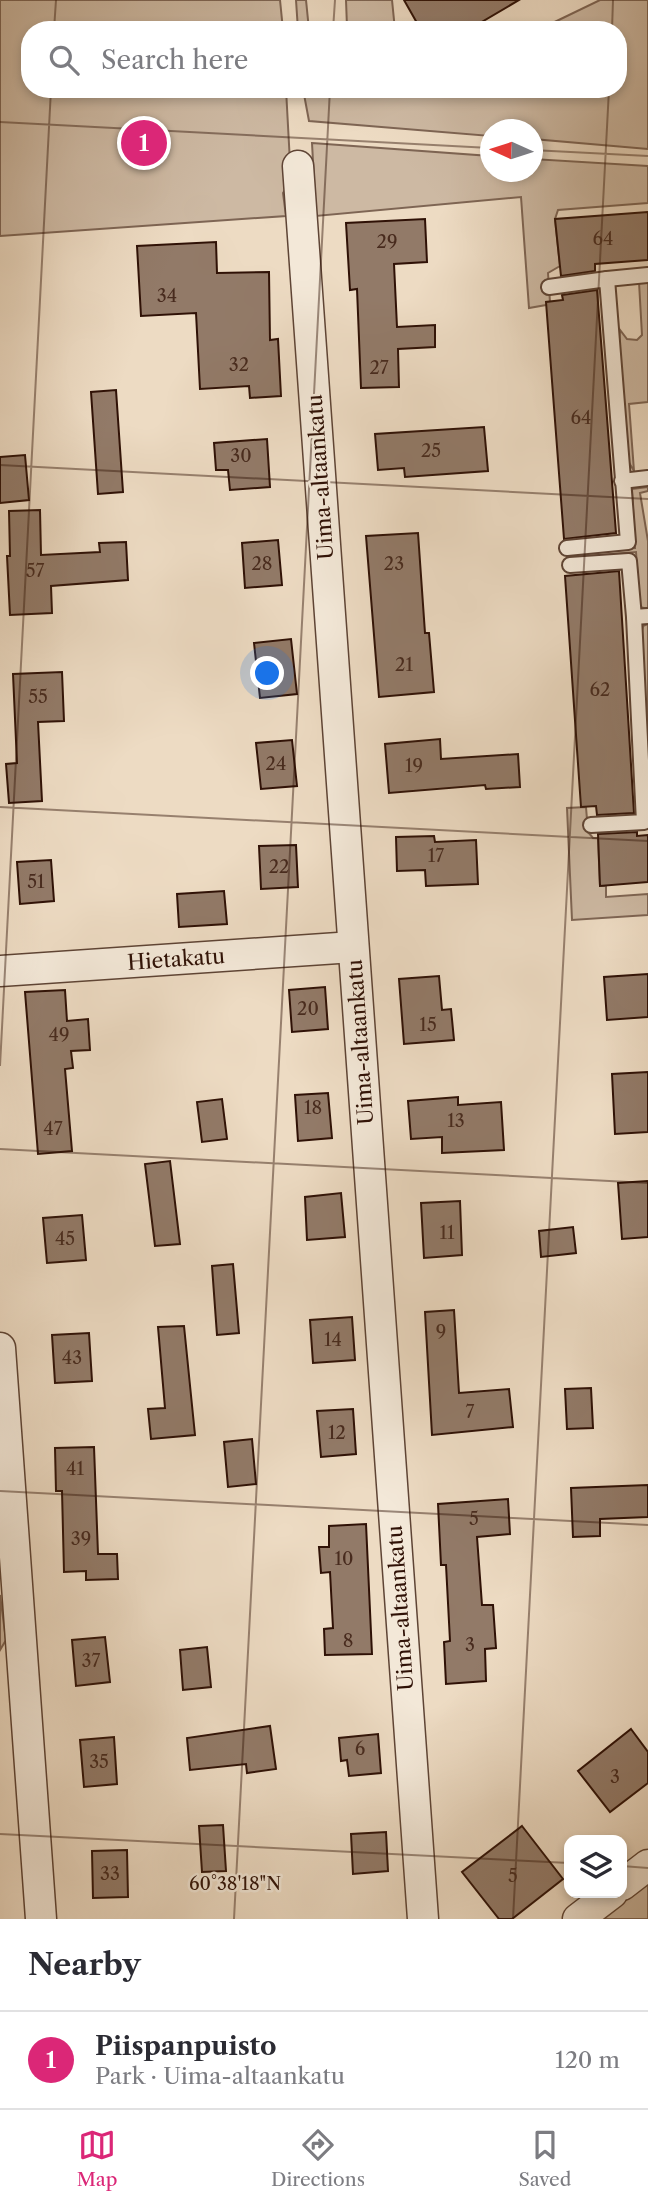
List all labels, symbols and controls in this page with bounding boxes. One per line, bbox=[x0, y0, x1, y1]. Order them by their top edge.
search box bbox=[21, 21, 627, 98]
icon: search bbox=[45, 41, 83, 79]
text: Search here bbox=[101, 44, 248, 76]
pin: 1 bbox=[121, 117, 167, 169]
north arrow bbox=[480, 119, 543, 182]
house number: 64 bbox=[593, 228, 613, 250]
house number: 29 bbox=[377, 231, 397, 253]
house number: 34 bbox=[157, 285, 177, 307]
house number: 32 bbox=[229, 354, 249, 376]
house number: 27 bbox=[369, 357, 389, 379]
street label: Uima-altaankatu bbox=[302, 393, 338, 561]
house number: 64 bbox=[571, 407, 591, 429]
house number: 25 bbox=[421, 440, 441, 462]
house number: 30 bbox=[230, 445, 252, 467]
house number: 28 bbox=[251, 553, 273, 575]
house number: 23 bbox=[384, 553, 404, 575]
house number: 57 bbox=[26, 560, 44, 582]
house number: 21 bbox=[395, 654, 413, 676]
your location bbox=[250, 656, 284, 690]
house number: 62 bbox=[590, 679, 610, 701]
house number: 55 bbox=[28, 686, 48, 708]
house number: 24 bbox=[266, 753, 286, 775]
house number: 19 bbox=[405, 755, 423, 777]
house number: 17 bbox=[428, 845, 444, 867]
house number: 22 bbox=[269, 856, 289, 878]
house number: 51 bbox=[27, 871, 45, 893]
street label: Hietakatu bbox=[126, 943, 226, 975]
street label: Uima-altaankatu bbox=[342, 958, 378, 1126]
house number: 20 bbox=[297, 998, 319, 1020]
house number: 15 bbox=[419, 1014, 437, 1036]
house number: 49 bbox=[49, 1024, 69, 1046]
house number: 18 bbox=[304, 1097, 322, 1119]
house number: 13 bbox=[447, 1110, 465, 1132]
house number: 47 bbox=[43, 1118, 63, 1140]
house number: 11 bbox=[439, 1222, 455, 1244]
house number: 45 bbox=[55, 1228, 75, 1250]
house number: 9 bbox=[436, 1321, 446, 1343]
house number: 14 bbox=[324, 1329, 342, 1351]
house number: 43 bbox=[62, 1347, 82, 1369]
house number: 7 bbox=[466, 1401, 475, 1423]
house number: 12 bbox=[328, 1422, 346, 1444]
house number: 41 bbox=[66, 1458, 84, 1480]
house number: 5 bbox=[469, 1508, 479, 1530]
street label: Uima-altaankatu bbox=[382, 1524, 418, 1692]
house number: 39 bbox=[71, 1528, 91, 1550]
house number: 10 bbox=[335, 1548, 353, 1570]
house number: 8 bbox=[343, 1630, 353, 1652]
house number: 3 bbox=[465, 1634, 475, 1656]
house number: 37 bbox=[82, 1650, 101, 1672]
house number: 6 bbox=[355, 1738, 365, 1760]
house number: 35 bbox=[89, 1751, 109, 1773]
house number: 3 bbox=[610, 1766, 620, 1788]
map controls bbox=[564, 1835, 627, 1898]
button: layers bbox=[564, 1835, 627, 1898]
house number: 33 bbox=[100, 1863, 120, 1885]
house number: 5 bbox=[508, 1865, 518, 1887]
text: 60°38'18"N bbox=[189, 1873, 281, 1895]
text: Nearby bbox=[28, 1946, 141, 1983]
text: Piispanpuisto bbox=[95, 2030, 277, 2062]
text: 1 bbox=[46, 2046, 56, 2074]
text: 120 m bbox=[555, 2046, 620, 2074]
text: Park · Uima-altaankatu bbox=[95, 2062, 345, 2090]
tab: Map bbox=[77, 2126, 118, 2191]
tab: Directions bbox=[271, 2126, 365, 2191]
tab: Saved bbox=[518, 2126, 571, 2191]

